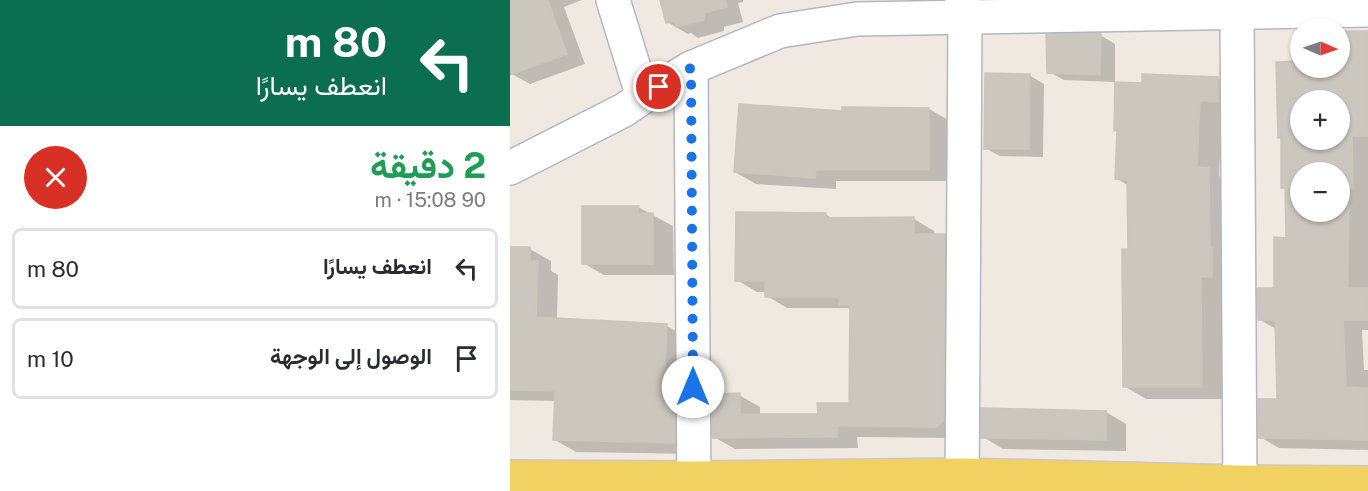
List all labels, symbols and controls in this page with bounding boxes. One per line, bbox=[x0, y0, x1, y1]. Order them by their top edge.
text: 80 m bbox=[285, 17, 387, 66]
north arrow bbox=[1290, 18, 1350, 78]
map controls bbox=[1290, 18, 1350, 222]
icon: left bbox=[408, 24, 486, 102]
pin bbox=[633, 61, 684, 112]
text: انعطف يسارًا bbox=[256, 69, 387, 101]
icon: arrive bbox=[642, 70, 675, 103]
button: + bbox=[1290, 90, 1350, 150]
text: 2 دقيقة bbox=[370, 144, 486, 186]
button: close bbox=[24, 146, 87, 209]
button: − bbox=[1290, 162, 1350, 222]
text: 90 m · 15:08 bbox=[375, 188, 486, 212]
icon: left bbox=[450, 252, 483, 285]
text: انعطف يسارًا bbox=[323, 253, 432, 279]
text: 80 m bbox=[27, 256, 79, 282]
icon: arrive bbox=[450, 342, 483, 375]
text: الوصول إلى الوجهة bbox=[270, 343, 432, 369]
text: 10 m bbox=[27, 346, 74, 372]
position arrow bbox=[661, 355, 725, 419]

